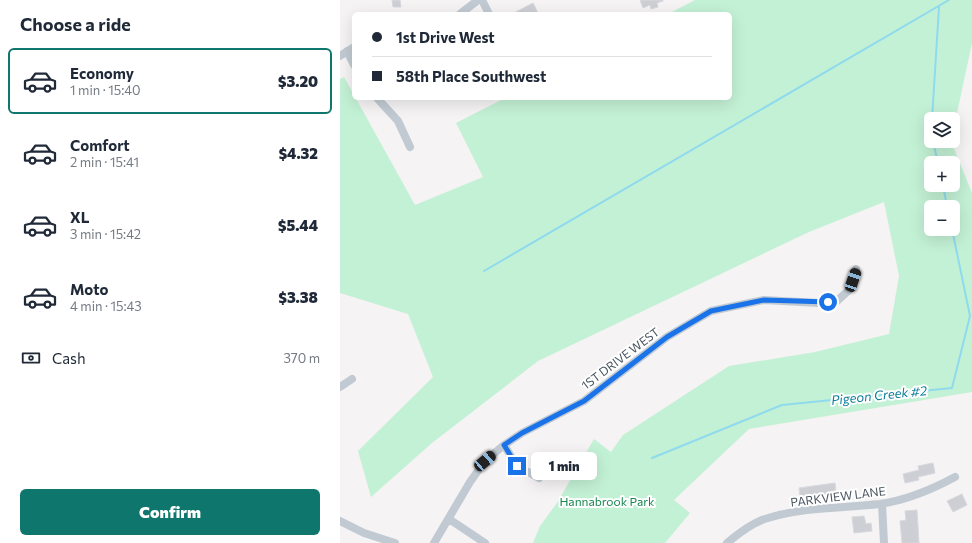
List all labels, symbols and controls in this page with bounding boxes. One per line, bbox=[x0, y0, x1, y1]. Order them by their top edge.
text: Choose a ride bbox=[20, 13, 131, 35]
text: 1st Drive West bbox=[396, 28, 495, 46]
icon: car bbox=[22, 63, 58, 99]
text: Economy bbox=[70, 64, 134, 82]
text: 58th Place Southwest bbox=[396, 67, 546, 85]
text: $3.20 bbox=[278, 72, 318, 90]
text: 1 min · 15:40 bbox=[70, 82, 141, 98]
map controls bbox=[924, 112, 960, 236]
button: layers bbox=[924, 112, 960, 148]
icon: car bbox=[22, 135, 58, 171]
text: Comfort bbox=[70, 136, 130, 154]
text: $4.32 bbox=[278, 144, 318, 162]
text: 2 min · 15:41 bbox=[70, 154, 139, 170]
button: + bbox=[924, 156, 960, 192]
button: − bbox=[924, 200, 960, 236]
icon: car bbox=[22, 207, 58, 243]
text: XL bbox=[70, 208, 89, 226]
text: $5.44 bbox=[278, 216, 318, 234]
text: 3 min · 15:42 bbox=[70, 226, 141, 242]
car bbox=[843, 267, 863, 293]
icon: car bbox=[22, 279, 58, 315]
text: Moto bbox=[70, 280, 109, 298]
text: $3.38 bbox=[278, 288, 318, 306]
route start bbox=[819, 293, 837, 311]
text: 4 min · 15:43 bbox=[70, 298, 142, 314]
street label: 1ST DRIVE WEST bbox=[578, 324, 662, 392]
icon: cash bbox=[20, 347, 42, 369]
text: Cash bbox=[52, 349, 86, 367]
text: 370 m bbox=[283, 350, 320, 366]
water label: Pigeon Creek #2 bbox=[830, 382, 928, 408]
car bbox=[472, 449, 498, 473]
callout: 1 min bbox=[531, 452, 597, 480]
route end bbox=[508, 457, 526, 475]
text: 1 min bbox=[548, 458, 580, 474]
street label: PARKVIEW LANE bbox=[790, 483, 886, 509]
button: Confirm bbox=[20, 489, 320, 535]
park label: Hannabrook Park bbox=[559, 494, 655, 508]

